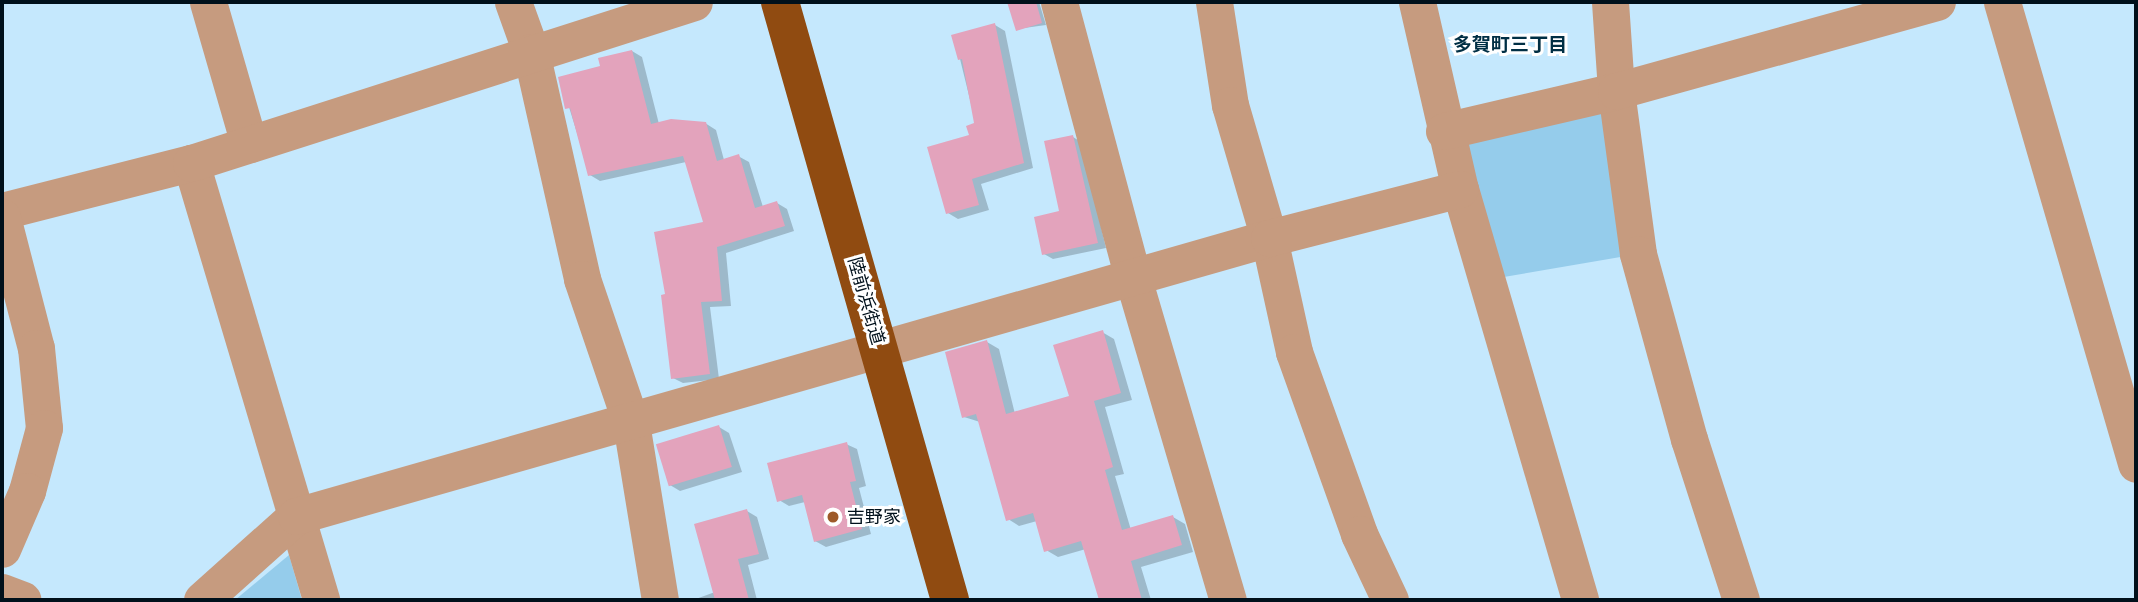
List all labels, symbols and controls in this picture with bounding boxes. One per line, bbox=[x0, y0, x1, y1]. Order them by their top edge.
district label: 多賀町三丁目 bbox=[1453, 34, 1567, 56]
street label: 陸前浜街道 bbox=[843, 255, 889, 347]
place label: 吉野家 bbox=[847, 506, 901, 528]
marker: 吉野家 bbox=[825, 509, 841, 525]

